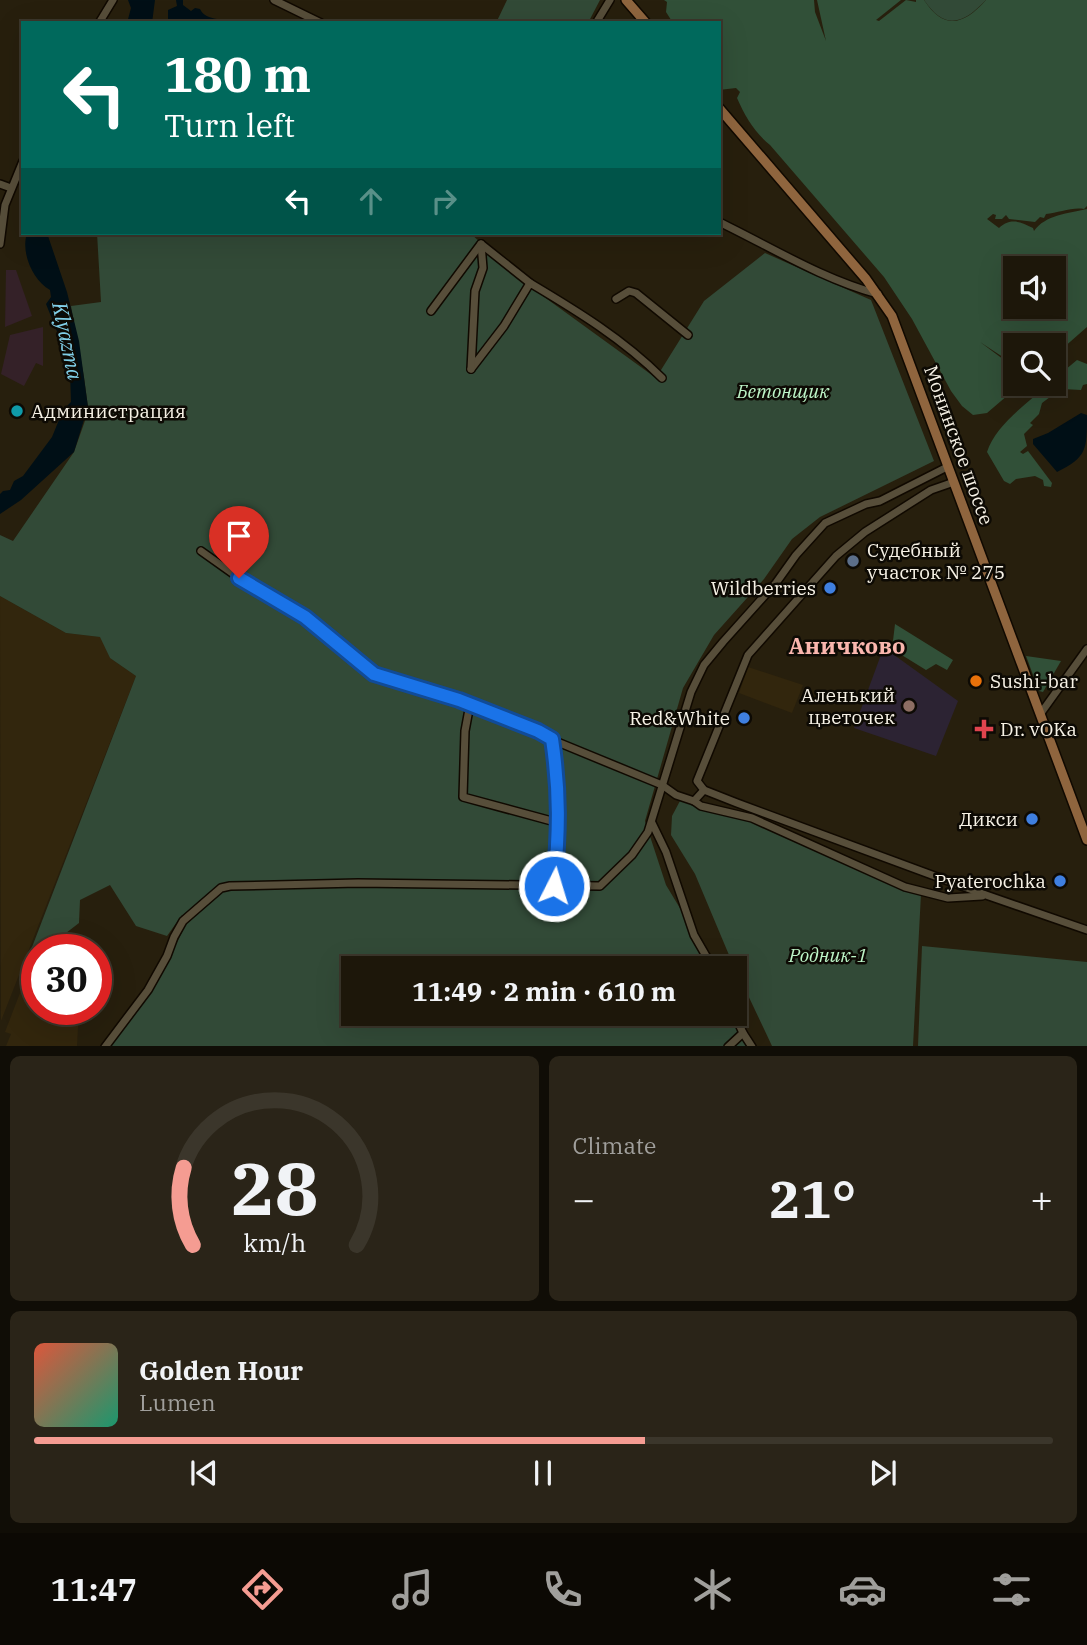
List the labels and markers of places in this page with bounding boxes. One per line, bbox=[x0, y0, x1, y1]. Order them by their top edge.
place label: Администрация bbox=[31, 399, 186, 423]
marker: Администрация bbox=[9, 403, 25, 419]
pin bbox=[209, 506, 269, 578]
place label: Судебный участок № 275 bbox=[867, 538, 1005, 584]
marker: Судебный участок № 275 bbox=[845, 553, 861, 569]
place label: Wildberries bbox=[711, 576, 816, 600]
marker: Wildberries bbox=[822, 580, 838, 596]
place label: Sushi-bar bbox=[990, 669, 1078, 693]
marker: Sushi-bar bbox=[968, 673, 984, 689]
place label: Аленький цветочек bbox=[801, 683, 895, 729]
marker: Аленький цветочек bbox=[901, 698, 917, 714]
place label: Red&White bbox=[629, 706, 730, 730]
marker: Red&White bbox=[736, 710, 752, 726]
place label: Dr. vOKa bbox=[1000, 717, 1077, 741]
marker: Dr. vOKa bbox=[974, 719, 994, 739]
place label: Дикси bbox=[959, 807, 1018, 831]
marker: Дикси bbox=[1024, 811, 1040, 827]
place label: Pyaterochka bbox=[934, 869, 1046, 893]
marker: Pyaterochka bbox=[1052, 873, 1068, 889]

